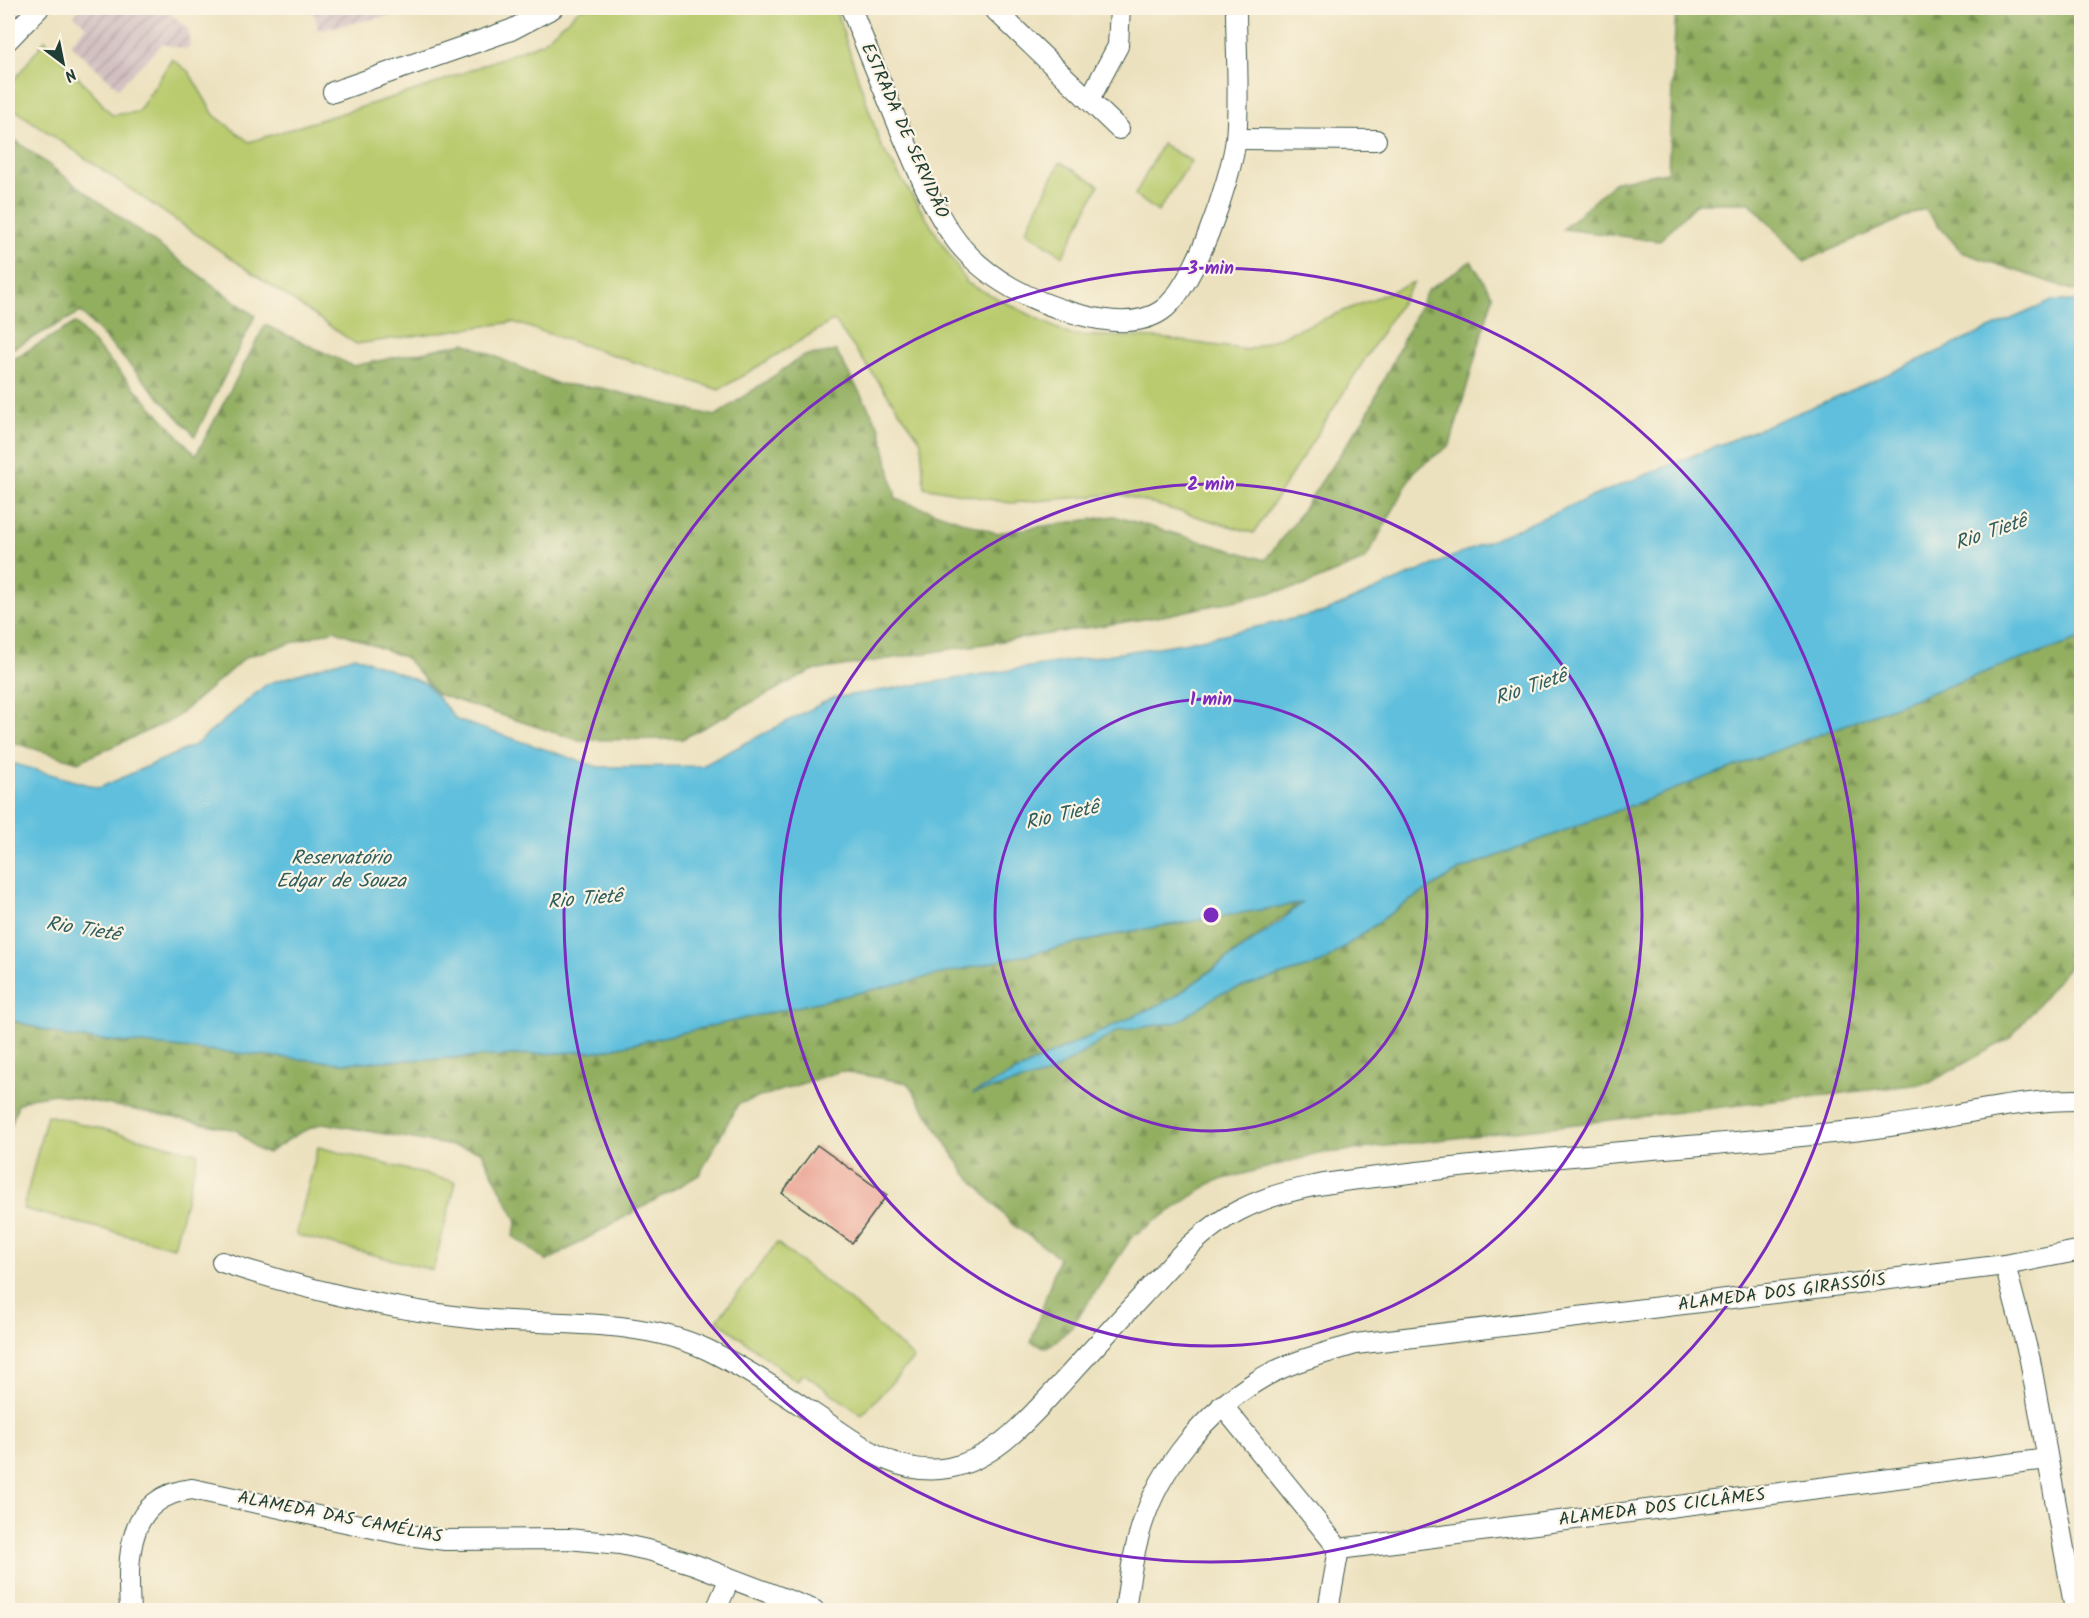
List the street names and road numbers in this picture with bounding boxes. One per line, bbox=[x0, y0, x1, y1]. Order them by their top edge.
street label: ESTRADA DE SERVIDÃO bbox=[852, 38, 956, 224]
street label: ALAMEDA DOS GIRASSÓIS bbox=[1677, 1266, 1888, 1320]
street label: ALAMEDA DOS CICLÂMES bbox=[1557, 1481, 1767, 1535]
street label: ALAMEDA DAS CAMÉLIAS bbox=[235, 1484, 445, 1552]

